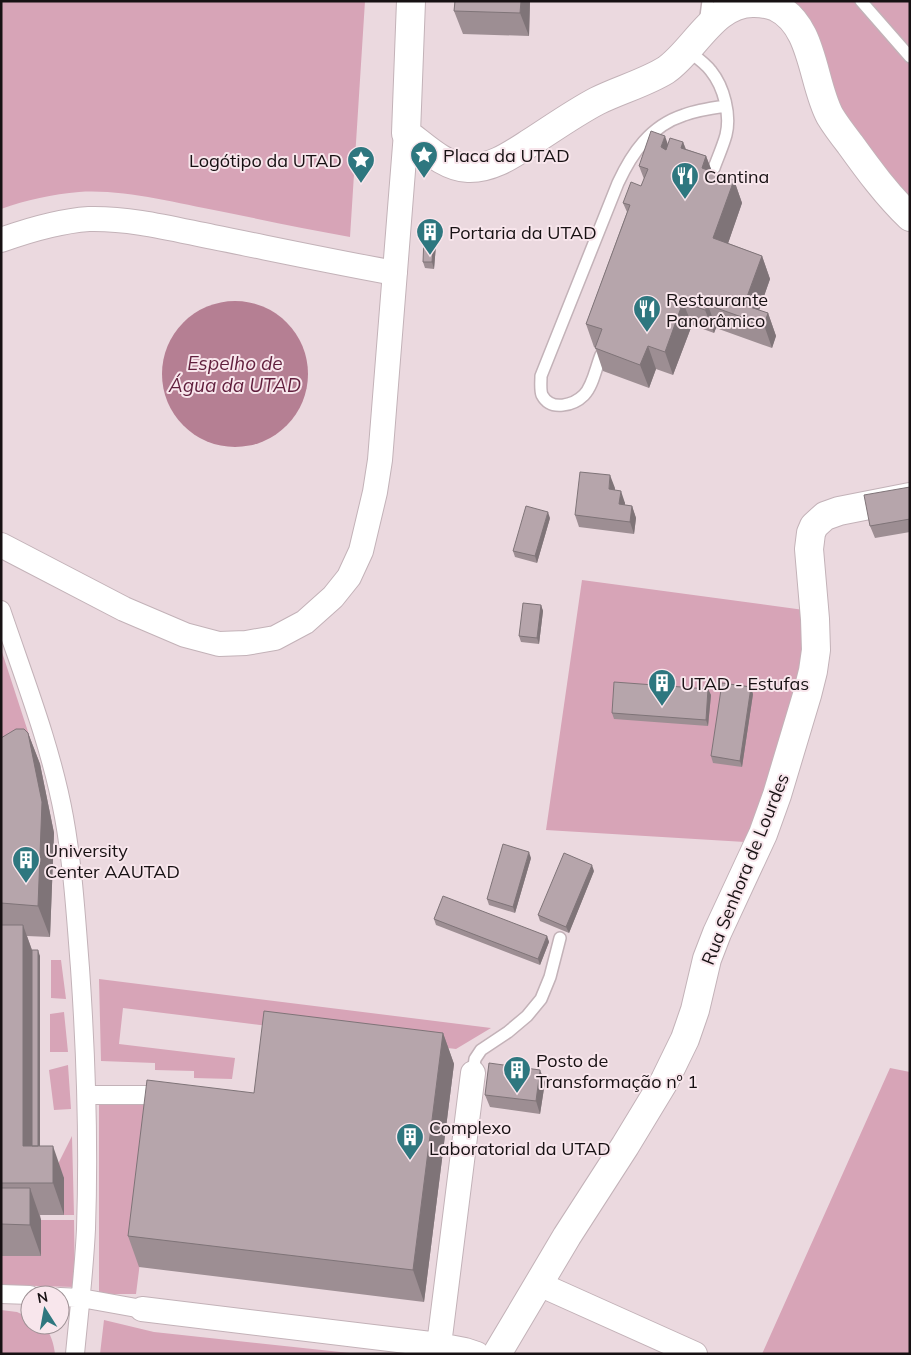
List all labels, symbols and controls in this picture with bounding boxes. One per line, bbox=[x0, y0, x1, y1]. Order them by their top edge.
place icon: Placa da UTAD bbox=[409, 140, 439, 179]
place label: Placa da UTAD bbox=[443, 144, 570, 167]
place icon: Logótipo da UTAD bbox=[346, 145, 376, 184]
place label: Logótipo da UTAD bbox=[189, 149, 342, 172]
restaurant icon: Cantina bbox=[670, 161, 700, 200]
place label: Cantina bbox=[704, 165, 769, 188]
building icon: Portaria da UTAD bbox=[415, 217, 445, 256]
place label: Portaria da UTAD bbox=[449, 221, 597, 244]
place label: Restaurante Panorâmico bbox=[666, 288, 768, 332]
restaurant icon: Restaurante Panorâmico bbox=[632, 294, 662, 333]
water label: Espelho de Água da UTAD bbox=[168, 351, 301, 397]
building icon: UTAD - Estufas bbox=[647, 668, 677, 707]
place label: UTAD - Estufas bbox=[681, 672, 809, 695]
street label: Rua Senhora de Lourdes bbox=[696, 770, 794, 968]
place label: University Center AAUTAD bbox=[45, 839, 180, 883]
building icon: University Center AAUTAD bbox=[11, 845, 41, 884]
place label: Posto de Transformação nº 1 bbox=[536, 1049, 698, 1093]
building icon: Posto de Transformação nº 1 bbox=[502, 1055, 532, 1094]
place label: Complexo Laboratorial da UTAD bbox=[429, 1116, 611, 1160]
building icon: Complexo Laboratorial da UTAD bbox=[395, 1122, 425, 1161]
north arrow bbox=[20, 1285, 70, 1335]
text: N bbox=[36, 1287, 49, 1307]

